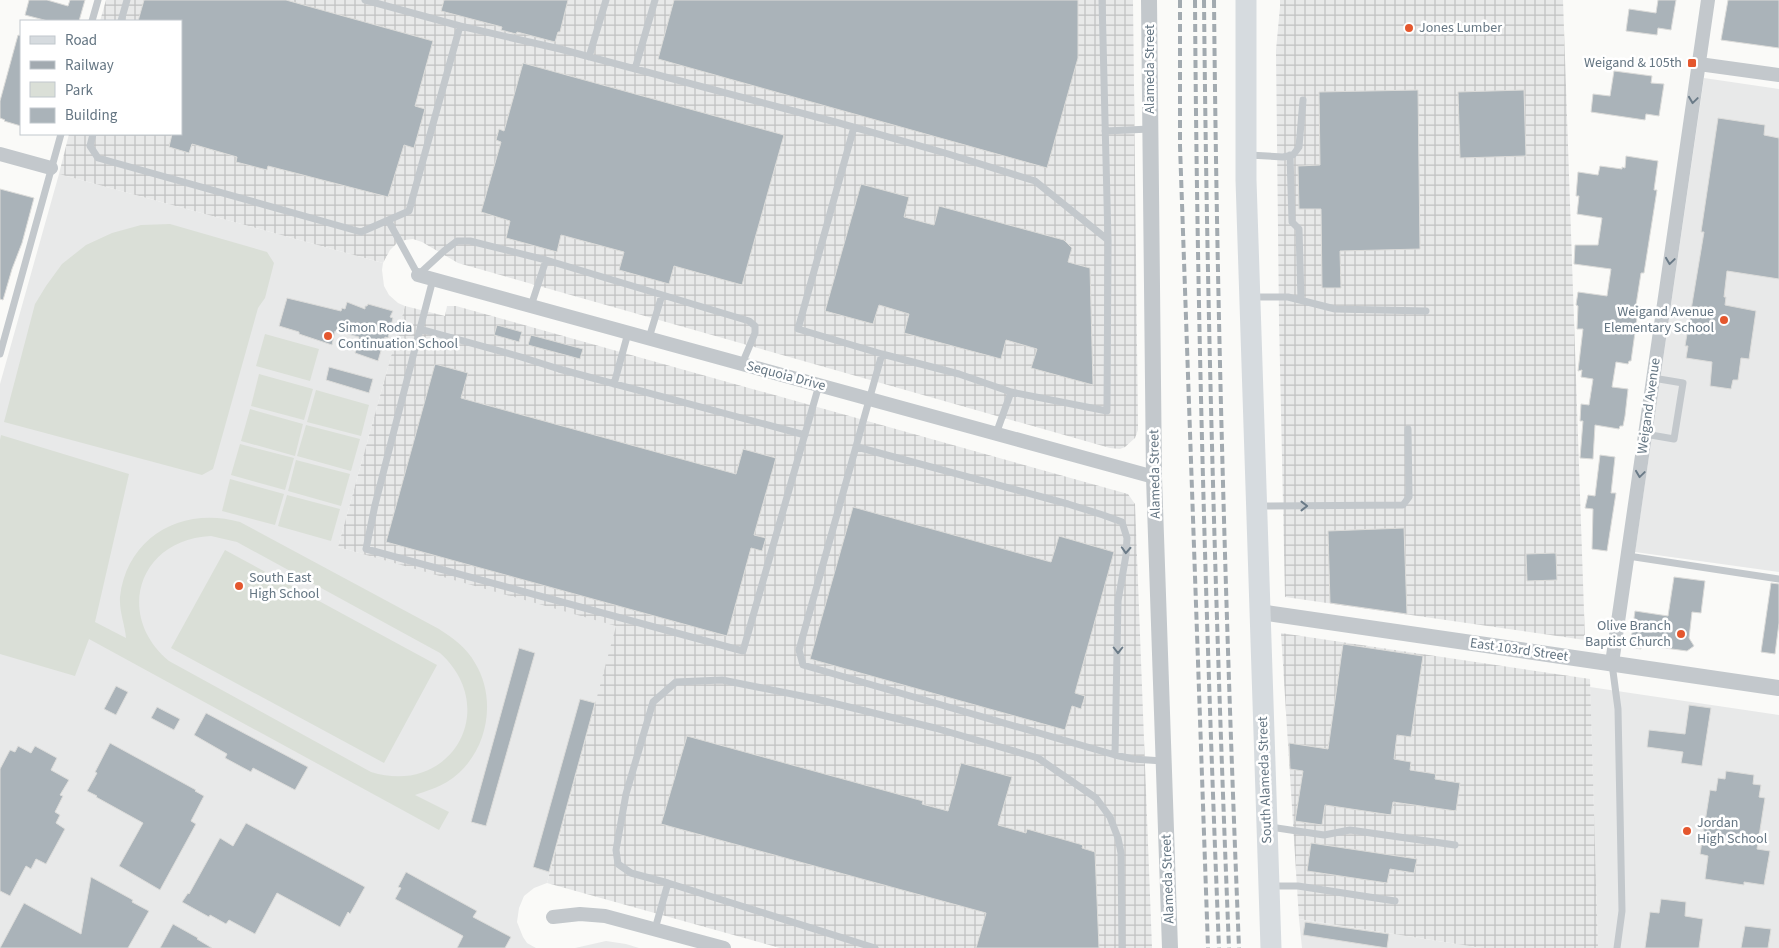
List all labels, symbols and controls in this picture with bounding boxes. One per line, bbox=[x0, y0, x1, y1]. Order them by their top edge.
place label: Jones Lumber bbox=[1419, 18, 1502, 38]
legend bbox=[20, 20, 182, 135]
marker: Jones Lumber bbox=[1403, 22, 1415, 34]
street label: Alameda Street bbox=[1140, 24, 1160, 114]
text: Road bbox=[65, 30, 97, 51]
place label: Weigand & 105th bbox=[1584, 53, 1682, 73]
text: Railway bbox=[65, 55, 114, 76]
marker: Weigand & 105th bbox=[1686, 57, 1698, 69]
text: Park bbox=[65, 80, 94, 101]
one-way arrow bbox=[1689, 96, 1699, 105]
text: Building bbox=[65, 105, 118, 126]
one-way arrow bbox=[1666, 257, 1676, 265]
place label: Weigand Avenue Elementary School bbox=[1604, 302, 1714, 338]
marker: Weigand Avenue Elementary School bbox=[1718, 314, 1730, 326]
place label: Simon Rodia Continuation School bbox=[338, 318, 458, 354]
marker: Simon Rodia Continuation School bbox=[322, 330, 334, 342]
street label: Sequoia Drive bbox=[744, 356, 828, 396]
street label: Weigand Avenue bbox=[1632, 357, 1666, 455]
street label: Alameda Street bbox=[1144, 429, 1166, 519]
one-way arrow bbox=[1635, 470, 1645, 478]
one-way arrow bbox=[1300, 501, 1308, 511]
one-way arrow bbox=[1121, 546, 1132, 554]
place label: South East High School bbox=[249, 568, 320, 604]
marker: South East High School bbox=[233, 580, 245, 592]
place label: Olive Branch Baptist Church bbox=[1585, 616, 1671, 652]
marker: Olive Branch Baptist Church bbox=[1675, 628, 1687, 640]
street label: East 103rd Street bbox=[1469, 633, 1570, 667]
one-way arrow bbox=[1113, 646, 1123, 654]
street label: South Alameda Street bbox=[1253, 716, 1277, 844]
place label: Jordan High School bbox=[1697, 813, 1768, 849]
marker: Jordan High School bbox=[1681, 825, 1693, 837]
street label: Alameda Street bbox=[1156, 834, 1180, 924]

